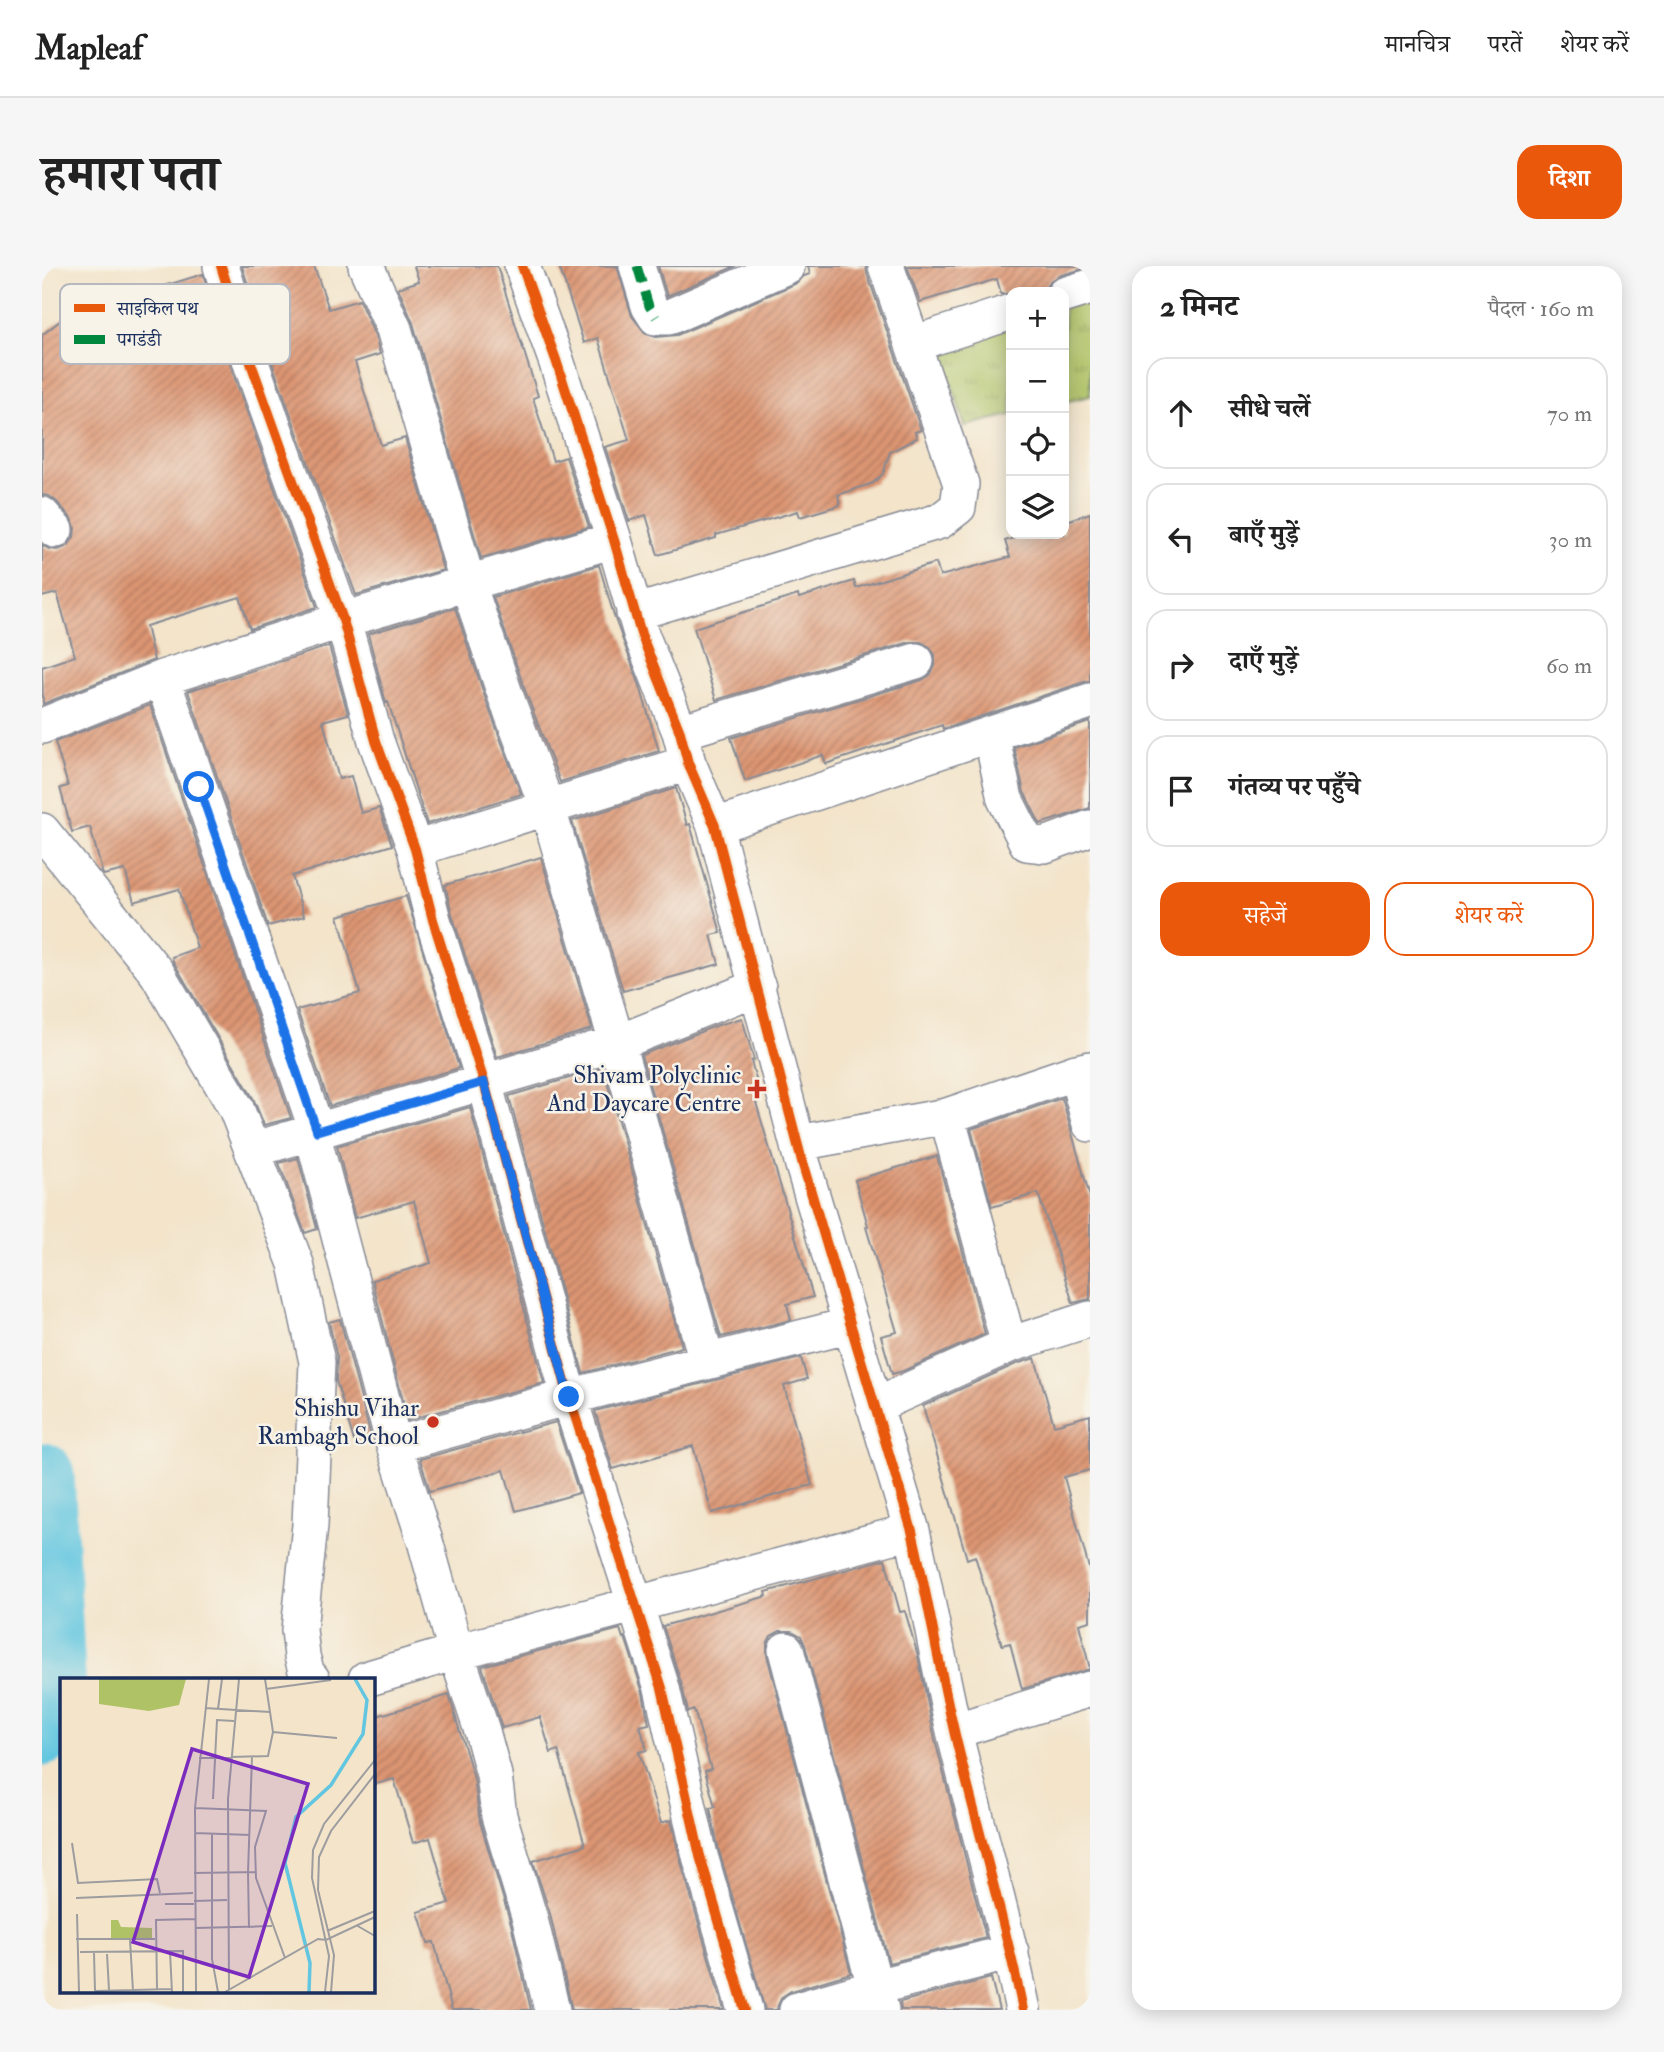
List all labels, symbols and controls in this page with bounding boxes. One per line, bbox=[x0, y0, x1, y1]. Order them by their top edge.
text: Mapleaf bbox=[35, 28, 143, 69]
text: मानचित्र bbox=[1385, 29, 1450, 60]
text: परतें bbox=[1488, 29, 1522, 60]
text: शेयर करें bbox=[1560, 29, 1629, 60]
text: हमारा पता bbox=[42, 144, 219, 205]
button: दिशा bbox=[1517, 145, 1622, 219]
legend bbox=[60, 284, 290, 364]
map controls bbox=[1006, 287, 1069, 539]
button: + bbox=[1006, 287, 1069, 350]
text: 2 मिनट bbox=[1160, 288, 1238, 325]
text: पैदल · 160 m bbox=[1488, 294, 1594, 323]
text: साइकिल पथ bbox=[116, 297, 199, 321]
text: पगडंडी bbox=[116, 328, 162, 352]
button: − bbox=[1006, 350, 1069, 413]
text: सीधे चलें bbox=[1229, 393, 1310, 425]
icon: ahead bbox=[1162, 394, 1200, 432]
text: 70 m bbox=[1547, 399, 1592, 428]
button: locate bbox=[1006, 413, 1069, 476]
button: layers bbox=[1006, 476, 1069, 539]
text: बाएँ मुड़ें bbox=[1229, 519, 1299, 551]
icon: left bbox=[1162, 520, 1200, 558]
text: 30 m bbox=[1549, 525, 1592, 554]
text: दाएँ मुड़ें bbox=[1229, 645, 1298, 677]
icon: right bbox=[1162, 646, 1200, 684]
text: 60 m bbox=[1546, 651, 1592, 680]
route start bbox=[183, 771, 214, 802]
text: गंतव्य पर पहुँचे bbox=[1229, 771, 1360, 803]
icon: arrive bbox=[1162, 772, 1200, 810]
button: सहेजें bbox=[1160, 882, 1370, 956]
button: शेयर करें bbox=[1384, 882, 1594, 956]
place label: Shivam Polyclinic And Daycare Centre bbox=[546, 1060, 741, 1119]
marker: Shivam Polyclinic And Daycare Centre bbox=[747, 1079, 767, 1099]
route end bbox=[553, 1381, 584, 1412]
place label: Shishu Vihar Rambagh School bbox=[258, 1393, 419, 1452]
marker: Shishu Vihar Rambagh School bbox=[425, 1414, 441, 1430]
inset map bbox=[60, 1678, 374, 1993]

